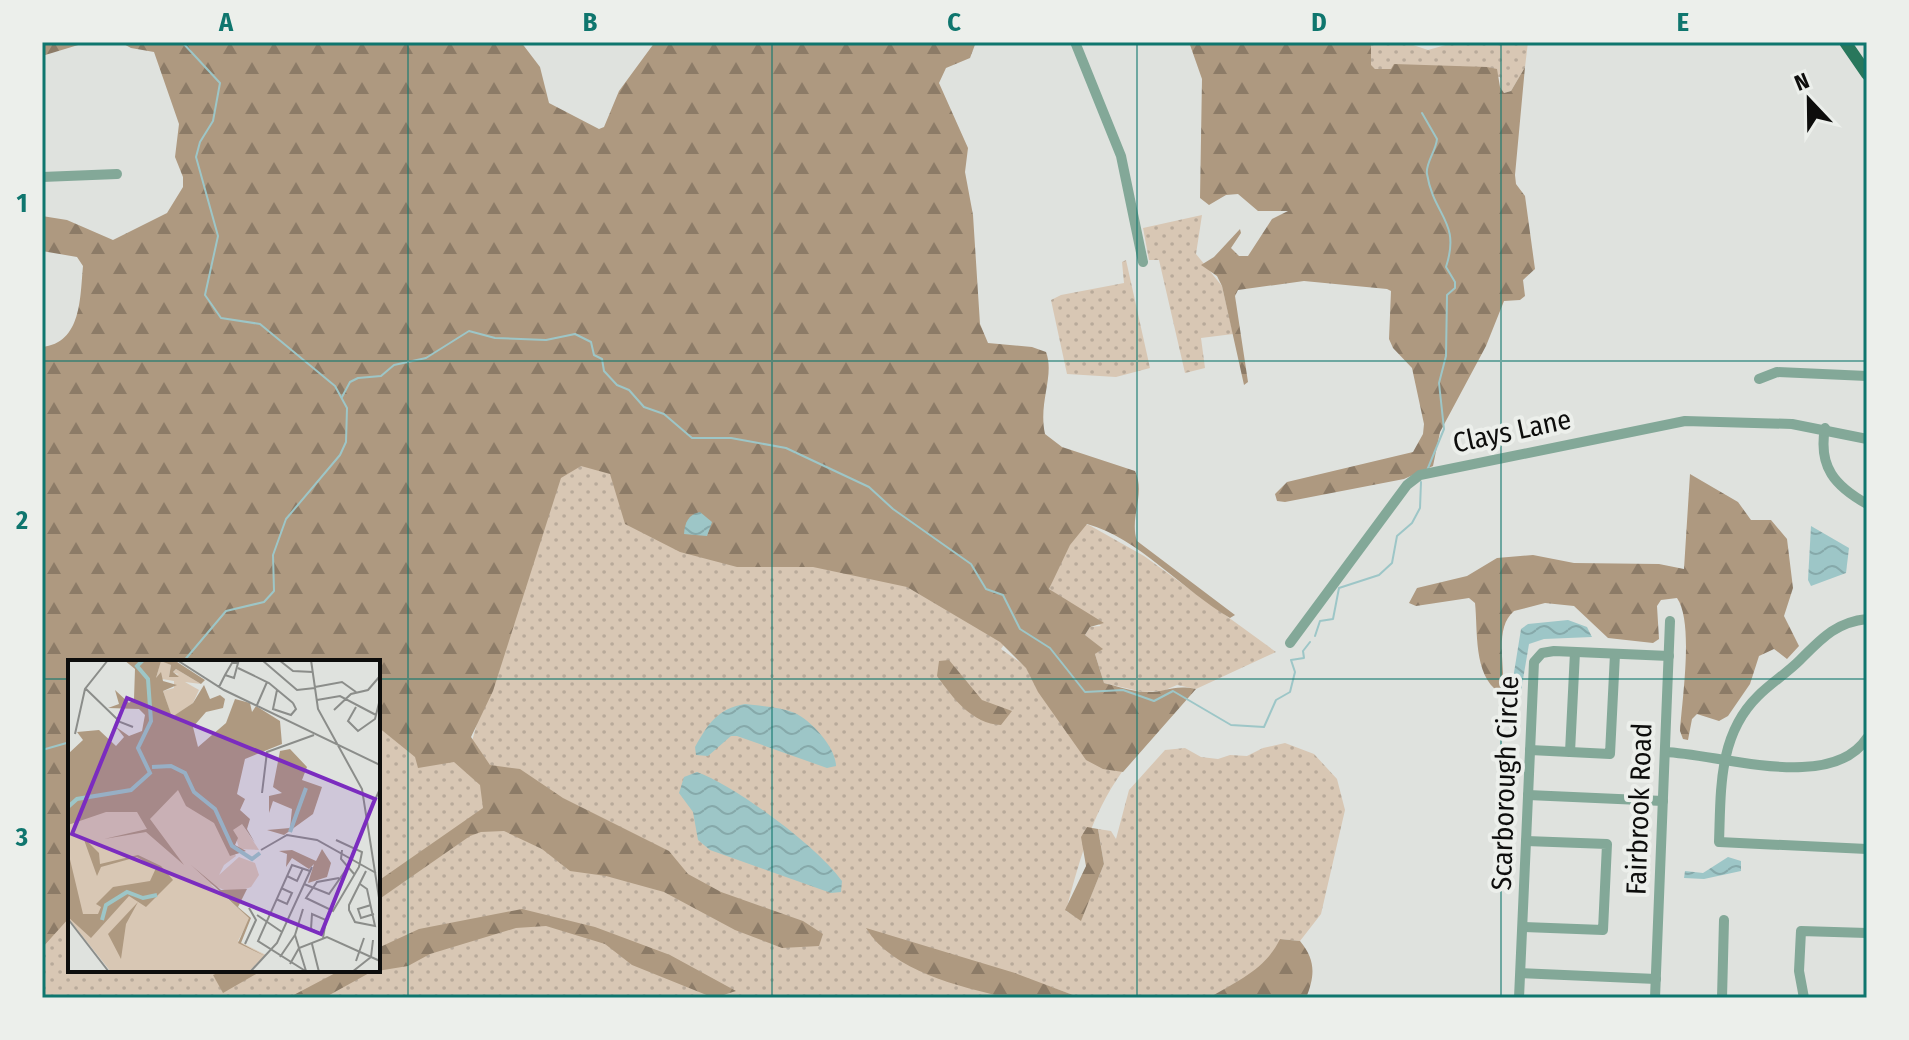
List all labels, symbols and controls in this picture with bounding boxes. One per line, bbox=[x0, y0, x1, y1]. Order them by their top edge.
text: A bbox=[218, 7, 234, 38]
text: B bbox=[583, 7, 598, 38]
text: C bbox=[947, 7, 961, 38]
text: D bbox=[1311, 7, 1327, 38]
text: E bbox=[1677, 7, 1689, 38]
north arrow bbox=[1769, 60, 1849, 140]
text: N bbox=[1791, 67, 1813, 97]
text: 1 bbox=[17, 188, 28, 219]
street label: Clays Lane bbox=[1450, 402, 1574, 460]
text: 2 bbox=[15, 505, 28, 536]
inset map bbox=[68, 660, 380, 972]
street label: Scarborough Circle bbox=[1485, 675, 1525, 891]
street label: Fairbrook Road bbox=[1620, 722, 1658, 896]
text: 3 bbox=[15, 822, 28, 853]

